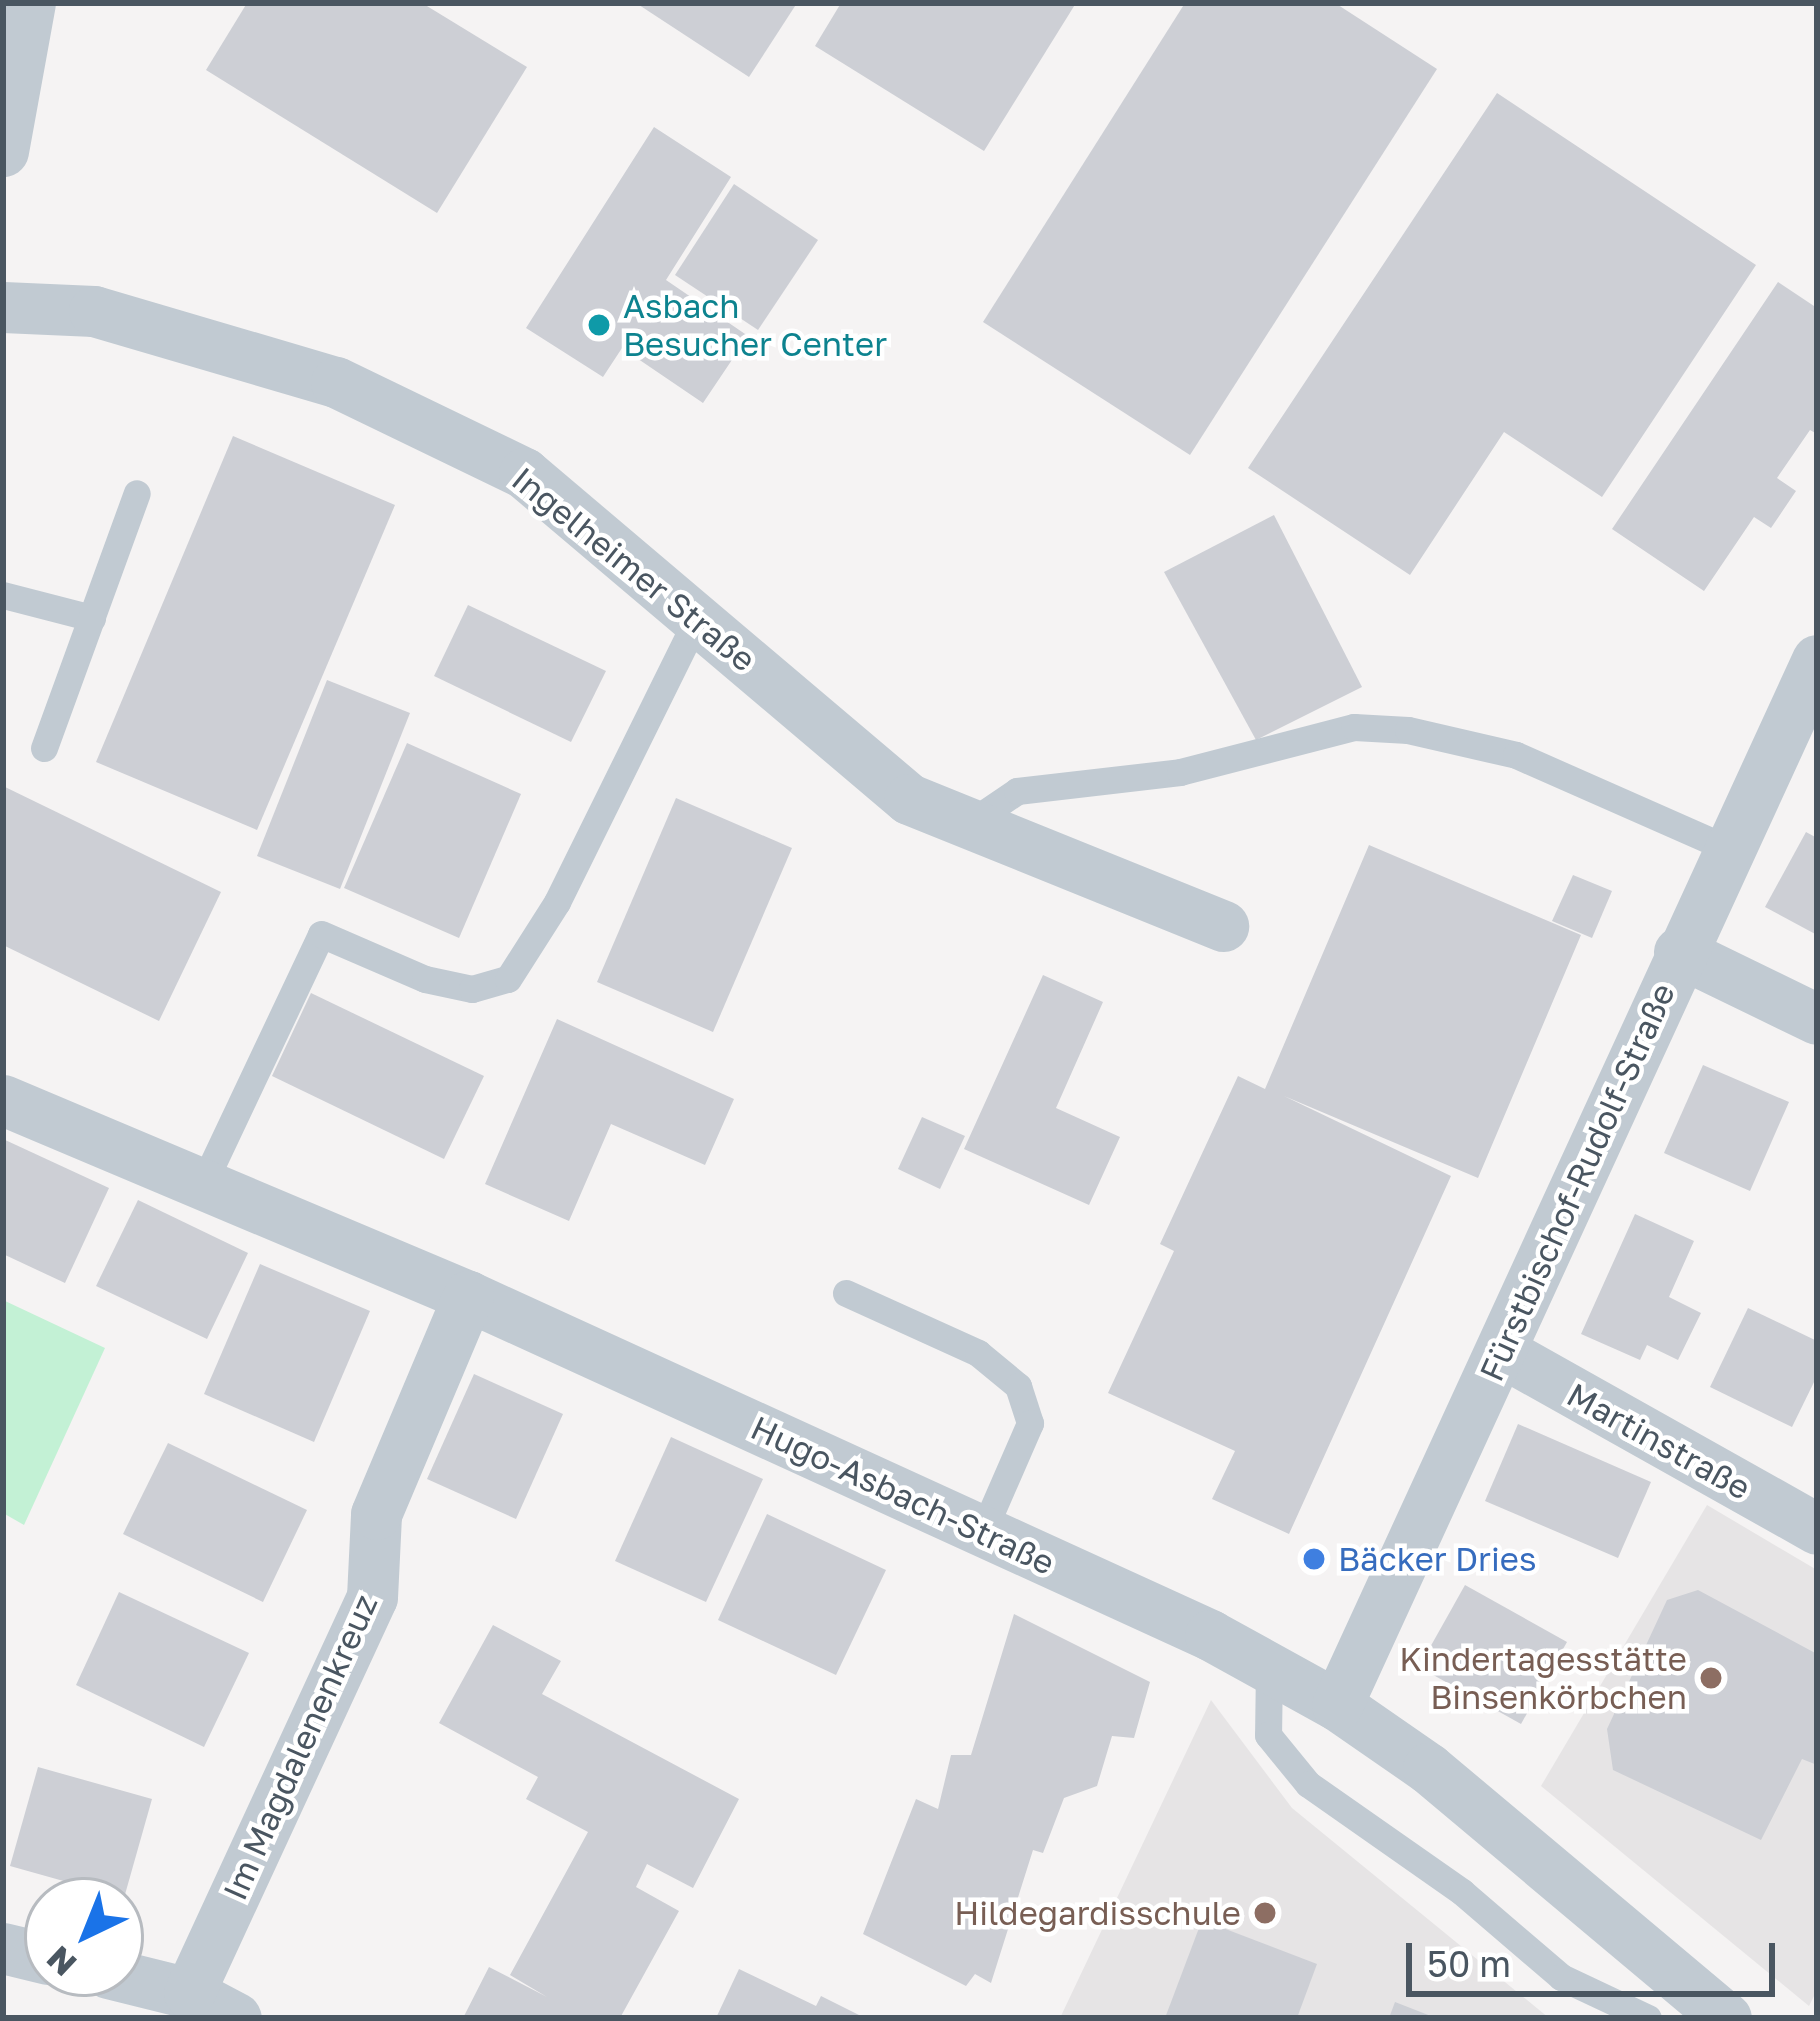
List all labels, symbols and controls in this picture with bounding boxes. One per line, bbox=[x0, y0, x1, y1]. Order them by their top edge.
place label: Asbach Besucher Center bbox=[623, 286, 887, 364]
marker: Asbach Besucher Center bbox=[586, 312, 612, 338]
street label: Ingelheimer Straße bbox=[504, 459, 764, 679]
street label: Fürstbischof-Rudolf-Straße bbox=[1471, 977, 1683, 1387]
street label: Martinstraße bbox=[1561, 1374, 1757, 1508]
street label: Hugo-Asbach-Straße bbox=[745, 1407, 1061, 1583]
place label: Bäcker Dries bbox=[1338, 1539, 1536, 1579]
marker: Bäcker Dries bbox=[1301, 1546, 1327, 1572]
street label: Im Magdalenenkreuz bbox=[215, 1588, 385, 1906]
place label: Kindertagesstätte Binsenkörbchen bbox=[1399, 1639, 1687, 1717]
marker: Kindertagesstätte Binsenkörbchen bbox=[1698, 1665, 1724, 1691]
north arrow bbox=[24, 1877, 144, 1997]
place label: Hildegardisschule bbox=[954, 1893, 1241, 1933]
marker: Hildegardisschule bbox=[1252, 1900, 1278, 1926]
scale bar bbox=[1412, 1919, 1781, 1993]
text: N bbox=[39, 1939, 84, 1984]
text: 50 m bbox=[1427, 1942, 1511, 1985]

